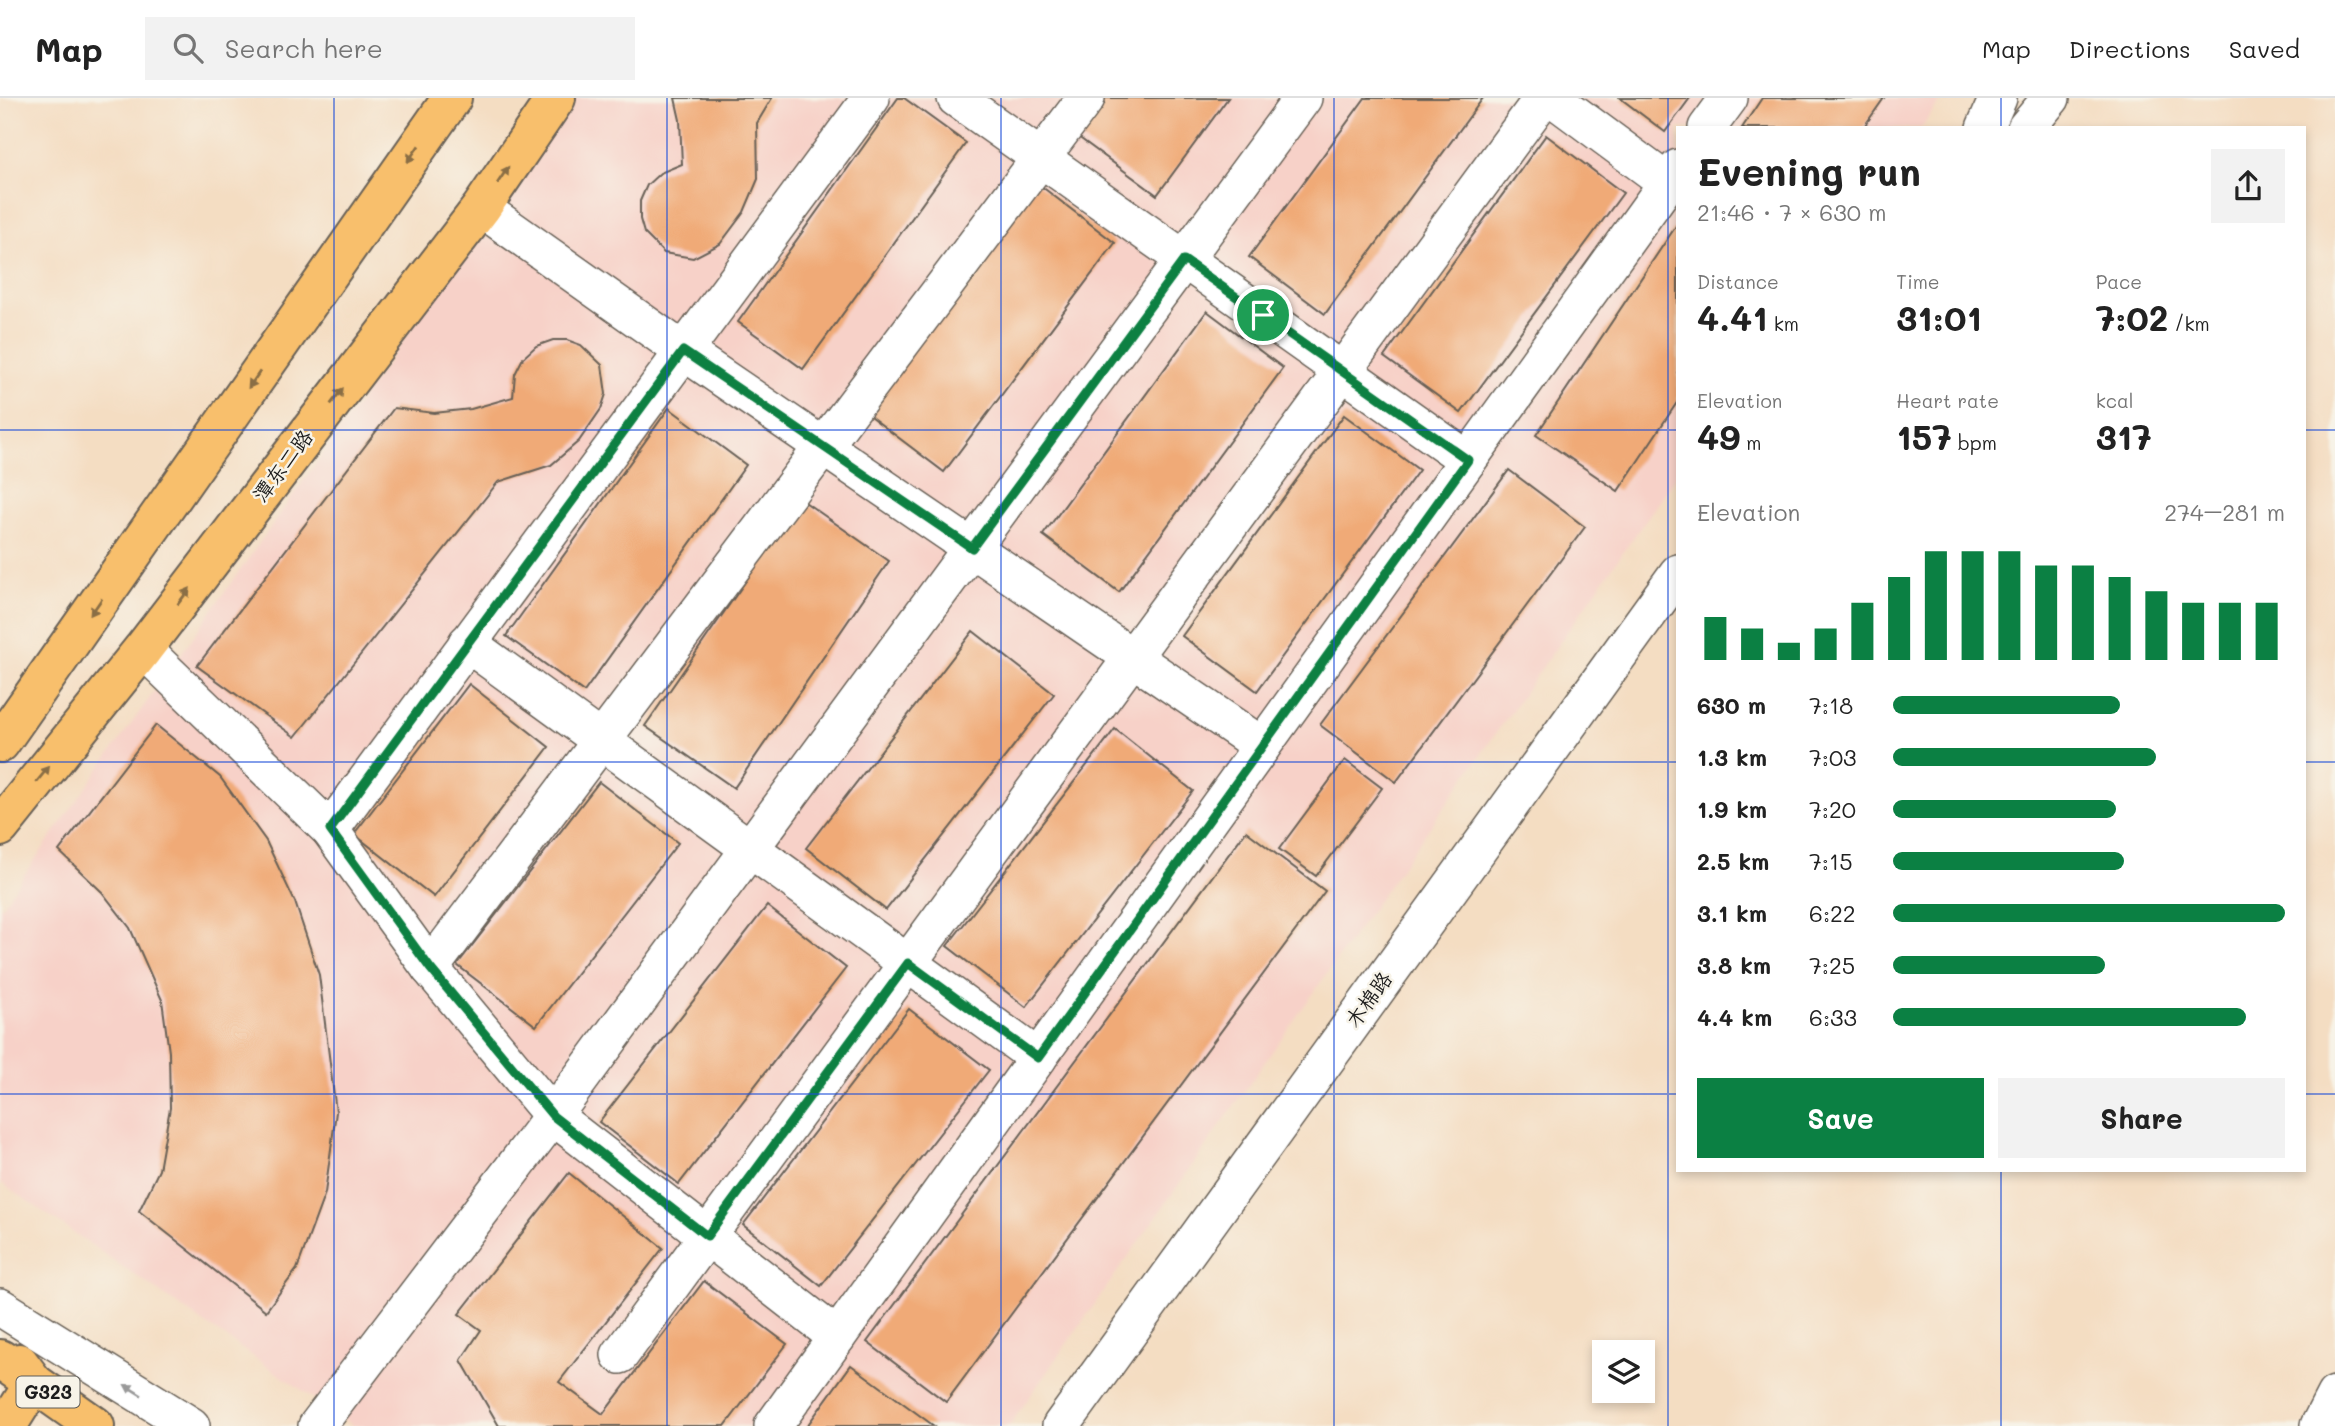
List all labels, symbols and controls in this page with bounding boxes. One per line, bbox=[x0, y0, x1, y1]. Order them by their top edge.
search box bbox=[145, 17, 635, 80]
text: Map bbox=[35, 27, 103, 70]
icon: search bbox=[169, 29, 207, 67]
text: Search here bbox=[225, 31, 383, 65]
text: Map bbox=[1982, 33, 2031, 64]
text: Directions bbox=[2069, 33, 2191, 64]
text: Saved bbox=[2229, 33, 2300, 64]
one-way arrow bbox=[406, 145, 420, 163]
text: Evening run bbox=[1697, 146, 1921, 196]
button: share bbox=[2211, 149, 2285, 223]
one-way arrow bbox=[496, 166, 510, 184]
text: 21:46 · 7 × 630 m bbox=[1697, 197, 1887, 227]
text: Distance bbox=[1697, 269, 1779, 294]
text: Time bbox=[1896, 269, 1940, 294]
text: Pace bbox=[2096, 269, 2142, 294]
pin bbox=[1233, 285, 1293, 345]
text: 4.41 bbox=[1697, 294, 1768, 340]
text: 31:01 bbox=[1896, 294, 1982, 340]
text: 7:02 bbox=[2096, 294, 2168, 340]
icon: arrive bbox=[1244, 296, 1282, 334]
text: km bbox=[1768, 311, 1799, 336]
text: /km bbox=[2168, 311, 2210, 336]
one-way arrow bbox=[247, 371, 261, 389]
one-way arrow bbox=[330, 386, 344, 405]
text: Elevation bbox=[1697, 388, 1782, 413]
text: Heart rate bbox=[1896, 388, 1999, 413]
text: kcal bbox=[2096, 388, 2134, 413]
text: 49 bbox=[1697, 413, 1740, 459]
text: 157 bbox=[1896, 413, 1952, 459]
text: 317 bbox=[2096, 413, 2152, 459]
street label: 潭东二路 bbox=[246, 423, 318, 507]
text: m bbox=[1740, 430, 1761, 455]
text: bpm bbox=[1952, 430, 1997, 455]
text: Elevation bbox=[1697, 497, 1800, 527]
text: 274–281 m bbox=[2164, 497, 2285, 527]
one-way arrow bbox=[176, 587, 191, 605]
one-way arrow bbox=[89, 598, 103, 616]
text: 630 m bbox=[1697, 690, 1766, 720]
text: 7:18 bbox=[1809, 690, 1853, 720]
text: 1.3 km bbox=[1697, 742, 1767, 772]
text: 7:03 bbox=[1809, 742, 1857, 772]
one-way arrow bbox=[35, 766, 50, 784]
text: 1.9 km bbox=[1697, 794, 1767, 824]
text: 7:20 bbox=[1809, 794, 1856, 824]
text: 2.5 km bbox=[1697, 846, 1769, 876]
text: 7:15 bbox=[1809, 846, 1853, 876]
text: 3.1 km bbox=[1697, 898, 1767, 928]
text: 6:22 bbox=[1809, 898, 1856, 928]
text: 3.8 km bbox=[1697, 950, 1771, 980]
text: 7:25 bbox=[1809, 950, 1855, 980]
street label: 木棉路 bbox=[1338, 966, 1397, 1033]
text: 4.4 km bbox=[1697, 1002, 1772, 1032]
text: 6:33 bbox=[1809, 1002, 1857, 1032]
button: Save bbox=[1697, 1078, 1984, 1158]
button: Share bbox=[1998, 1078, 2285, 1158]
map controls bbox=[1592, 1340, 1655, 1403]
button: layers bbox=[1592, 1340, 1655, 1403]
road number: G323 bbox=[16, 1376, 80, 1408]
one-way arrow bbox=[124, 1383, 143, 1396]

